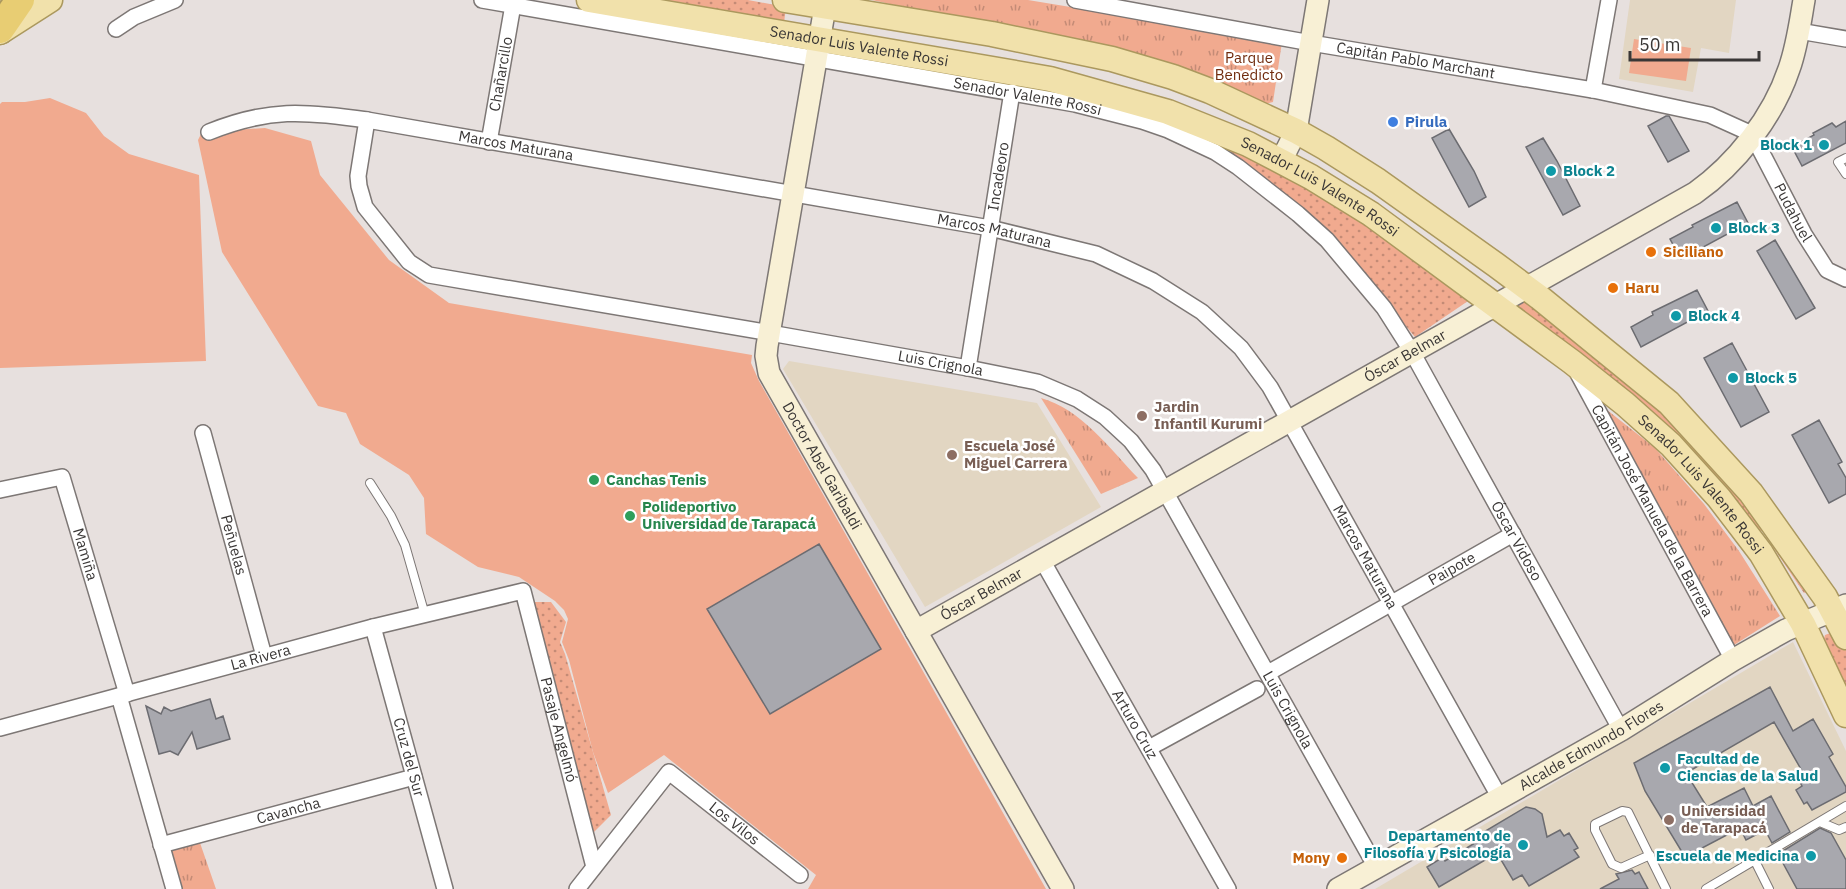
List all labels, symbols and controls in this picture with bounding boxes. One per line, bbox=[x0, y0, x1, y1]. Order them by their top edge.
street label: Senador Luis Valente Rossi bbox=[768, 21, 950, 70]
scale bar bbox=[1630, 24, 1759, 62]
text: 50 m bbox=[1639, 33, 1681, 56]
street label: Chañarcillo bbox=[485, 35, 516, 113]
street label: Capitán Pablo Marchant bbox=[1335, 37, 1496, 83]
park label: Parque Benedicto bbox=[1215, 48, 1283, 84]
street label: Senador Valente Rossi bbox=[952, 73, 1104, 119]
place label: Pirula bbox=[1405, 112, 1448, 131]
marker: Pirula bbox=[1386, 115, 1400, 129]
street label: Marcos Maturana bbox=[457, 126, 575, 165]
street label: Senador Luis Valente Rossi bbox=[1238, 132, 1403, 240]
place label: Block 1 bbox=[1760, 135, 1812, 154]
marker: Block 1 bbox=[1817, 138, 1831, 152]
street label: Incadeoro bbox=[983, 141, 1013, 212]
place label: Block 2 bbox=[1563, 161, 1615, 180]
marker: Block 2 bbox=[1544, 164, 1558, 178]
street label: Pudahuel bbox=[1770, 180, 1817, 245]
street label: Marcos Maturana bbox=[936, 209, 1054, 252]
place label: Block 3 bbox=[1728, 218, 1780, 237]
marker: Block 3 bbox=[1709, 221, 1723, 235]
place label: Siciliano bbox=[1663, 242, 1723, 261]
marker: Siciliano bbox=[1644, 245, 1658, 259]
place label: Haru bbox=[1625, 278, 1659, 297]
marker: Haru bbox=[1606, 281, 1620, 295]
place label: Block 4 bbox=[1688, 306, 1740, 325]
marker: Block 4 bbox=[1669, 309, 1683, 323]
street label: Óscar Belmar bbox=[1360, 325, 1450, 386]
street label: Luis Crignola bbox=[897, 346, 985, 380]
place label: Block 5 bbox=[1745, 368, 1797, 387]
marker: Block 5 bbox=[1726, 371, 1740, 385]
place label: Jardin Infantil Kurumi bbox=[1154, 397, 1262, 433]
street label: Doctor Abel Garibaldi bbox=[778, 398, 866, 533]
street label: Capitán José Manuela de la Barrera bbox=[1588, 401, 1718, 620]
marker: Jardin Infantil Kurumi bbox=[1135, 409, 1149, 423]
street label: Senador Luis Valente Rossi bbox=[1634, 410, 1768, 558]
place label: Escuela José Miguel Carrera bbox=[964, 436, 1068, 472]
marker: Escuela José Miguel Carrera bbox=[945, 448, 959, 462]
place label: Canchas Tenis bbox=[606, 470, 707, 489]
marker: Canchas Tenis bbox=[587, 473, 601, 487]
place label: Polideportivo Universidad de Tarapacá bbox=[642, 497, 816, 533]
street label: Óscar Vidoso bbox=[1487, 497, 1547, 584]
street label: Marcos Maturana bbox=[1329, 501, 1402, 612]
marker: Polideportivo Universidad de Tarapacá bbox=[623, 509, 637, 523]
street label: Peñuelas bbox=[217, 512, 251, 577]
street label: Mamiña bbox=[69, 526, 102, 583]
street label: Paipote bbox=[1425, 547, 1479, 589]
street label: Óscar Belmar bbox=[937, 563, 1026, 624]
street label: La Rivera bbox=[228, 640, 293, 674]
street label: Luis Crignola bbox=[1259, 667, 1318, 752]
street label: Pasaje Angelmó bbox=[537, 675, 582, 784]
street label: Arturo Cruz bbox=[1108, 686, 1163, 762]
street label: Alcalde Edmundo Flores bbox=[1515, 696, 1667, 794]
street label: Cruz del Sur bbox=[389, 715, 429, 799]
place label: Facultad de Ciencias de la Salud bbox=[1677, 749, 1818, 785]
marker: Facultad de Ciencias de la Salud bbox=[1658, 761, 1672, 775]
street label: Cavancha bbox=[254, 793, 322, 828]
street label: Los Vilos bbox=[705, 797, 764, 849]
place label: Universidad de Tarapacá bbox=[1681, 801, 1767, 837]
marker: Universidad de Tarapacá bbox=[1662, 813, 1676, 827]
place label: Departamento de Filosofía y Psicología bbox=[1364, 826, 1511, 862]
marker: Departamento de Filosofía y Psicología bbox=[1516, 838, 1530, 852]
place label: Escuela de Medicina bbox=[1656, 846, 1799, 865]
place label: Mony bbox=[1292, 848, 1330, 867]
marker: Escuela de Medicina bbox=[1804, 849, 1818, 863]
marker: Mony bbox=[1335, 851, 1349, 865]

